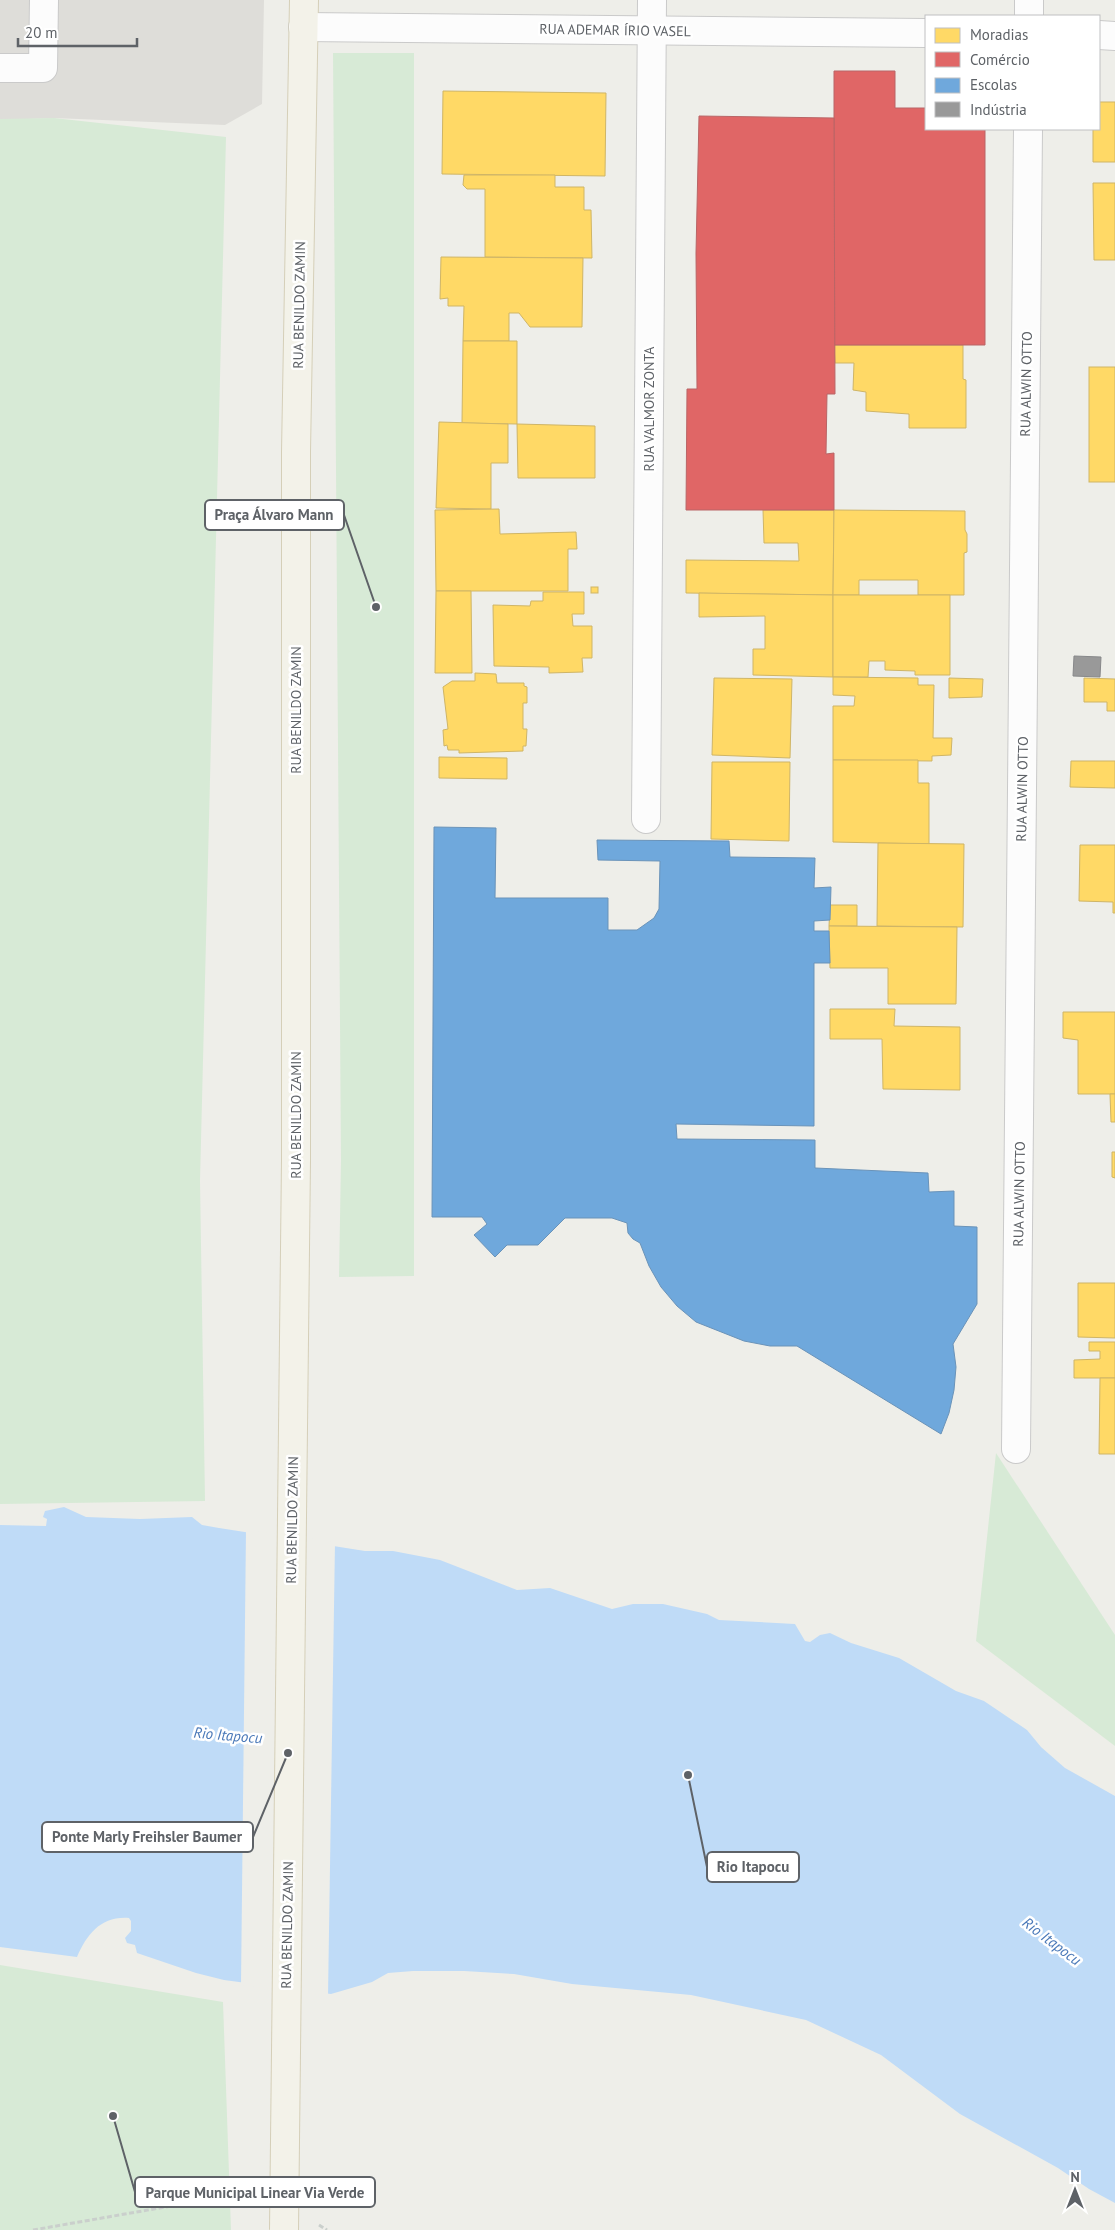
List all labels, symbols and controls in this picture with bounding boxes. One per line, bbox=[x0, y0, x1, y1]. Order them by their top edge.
scale bar bbox=[18, 15, 136, 47]
legend bbox=[925, 15, 1100, 130]
street label: RUA ADEMAR ÍRIO VASEL bbox=[539, 20, 691, 40]
text: 20 m bbox=[25, 23, 58, 42]
text: Moradias bbox=[970, 25, 1028, 44]
text: Comércio bbox=[970, 50, 1030, 69]
text: Escolas bbox=[970, 75, 1017, 94]
text: Indústria bbox=[970, 100, 1027, 119]
street label: RUA BENILDO ZAMIN bbox=[289, 241, 309, 369]
street label: RUA ALWIN OTTO bbox=[1016, 331, 1036, 437]
street label: RUA VALMOR ZONTA bbox=[640, 346, 658, 471]
callout: Praça Álvaro Mann bbox=[205, 500, 344, 530]
text: Praça Álvaro Mann bbox=[215, 505, 333, 524]
street label: RUA BENILDO ZAMIN bbox=[287, 646, 305, 774]
street label: RUA ALWIN OTTO bbox=[1012, 736, 1032, 842]
street label: RUA BENILDO ZAMIN bbox=[287, 1051, 305, 1179]
street label: RUA ALWIN OTTO bbox=[1009, 1141, 1029, 1247]
street label: RUA BENILDO ZAMIN bbox=[282, 1456, 302, 1584]
water label: Rio Itapocu bbox=[193, 1723, 263, 1747]
callout: Ponte Marly Freihsler Baumer bbox=[42, 1822, 253, 1852]
text: Ponte Marly Freihsler Baumer bbox=[52, 1827, 243, 1846]
callout: Rio Itapocu bbox=[707, 1852, 799, 1882]
text: Rio Itapocu bbox=[717, 1857, 789, 1876]
street label: RUA BENILDO ZAMIN bbox=[277, 1861, 297, 1989]
water label: Rio Itapocu bbox=[1019, 1913, 1085, 1970]
north arrow bbox=[1050, 2165, 1100, 2215]
text: N bbox=[1070, 2168, 1080, 2186]
callout: Parque Municipal Linear Via Verde bbox=[135, 2177, 375, 2207]
text: Parque Municipal Linear Via Verde bbox=[146, 2183, 365, 2202]

